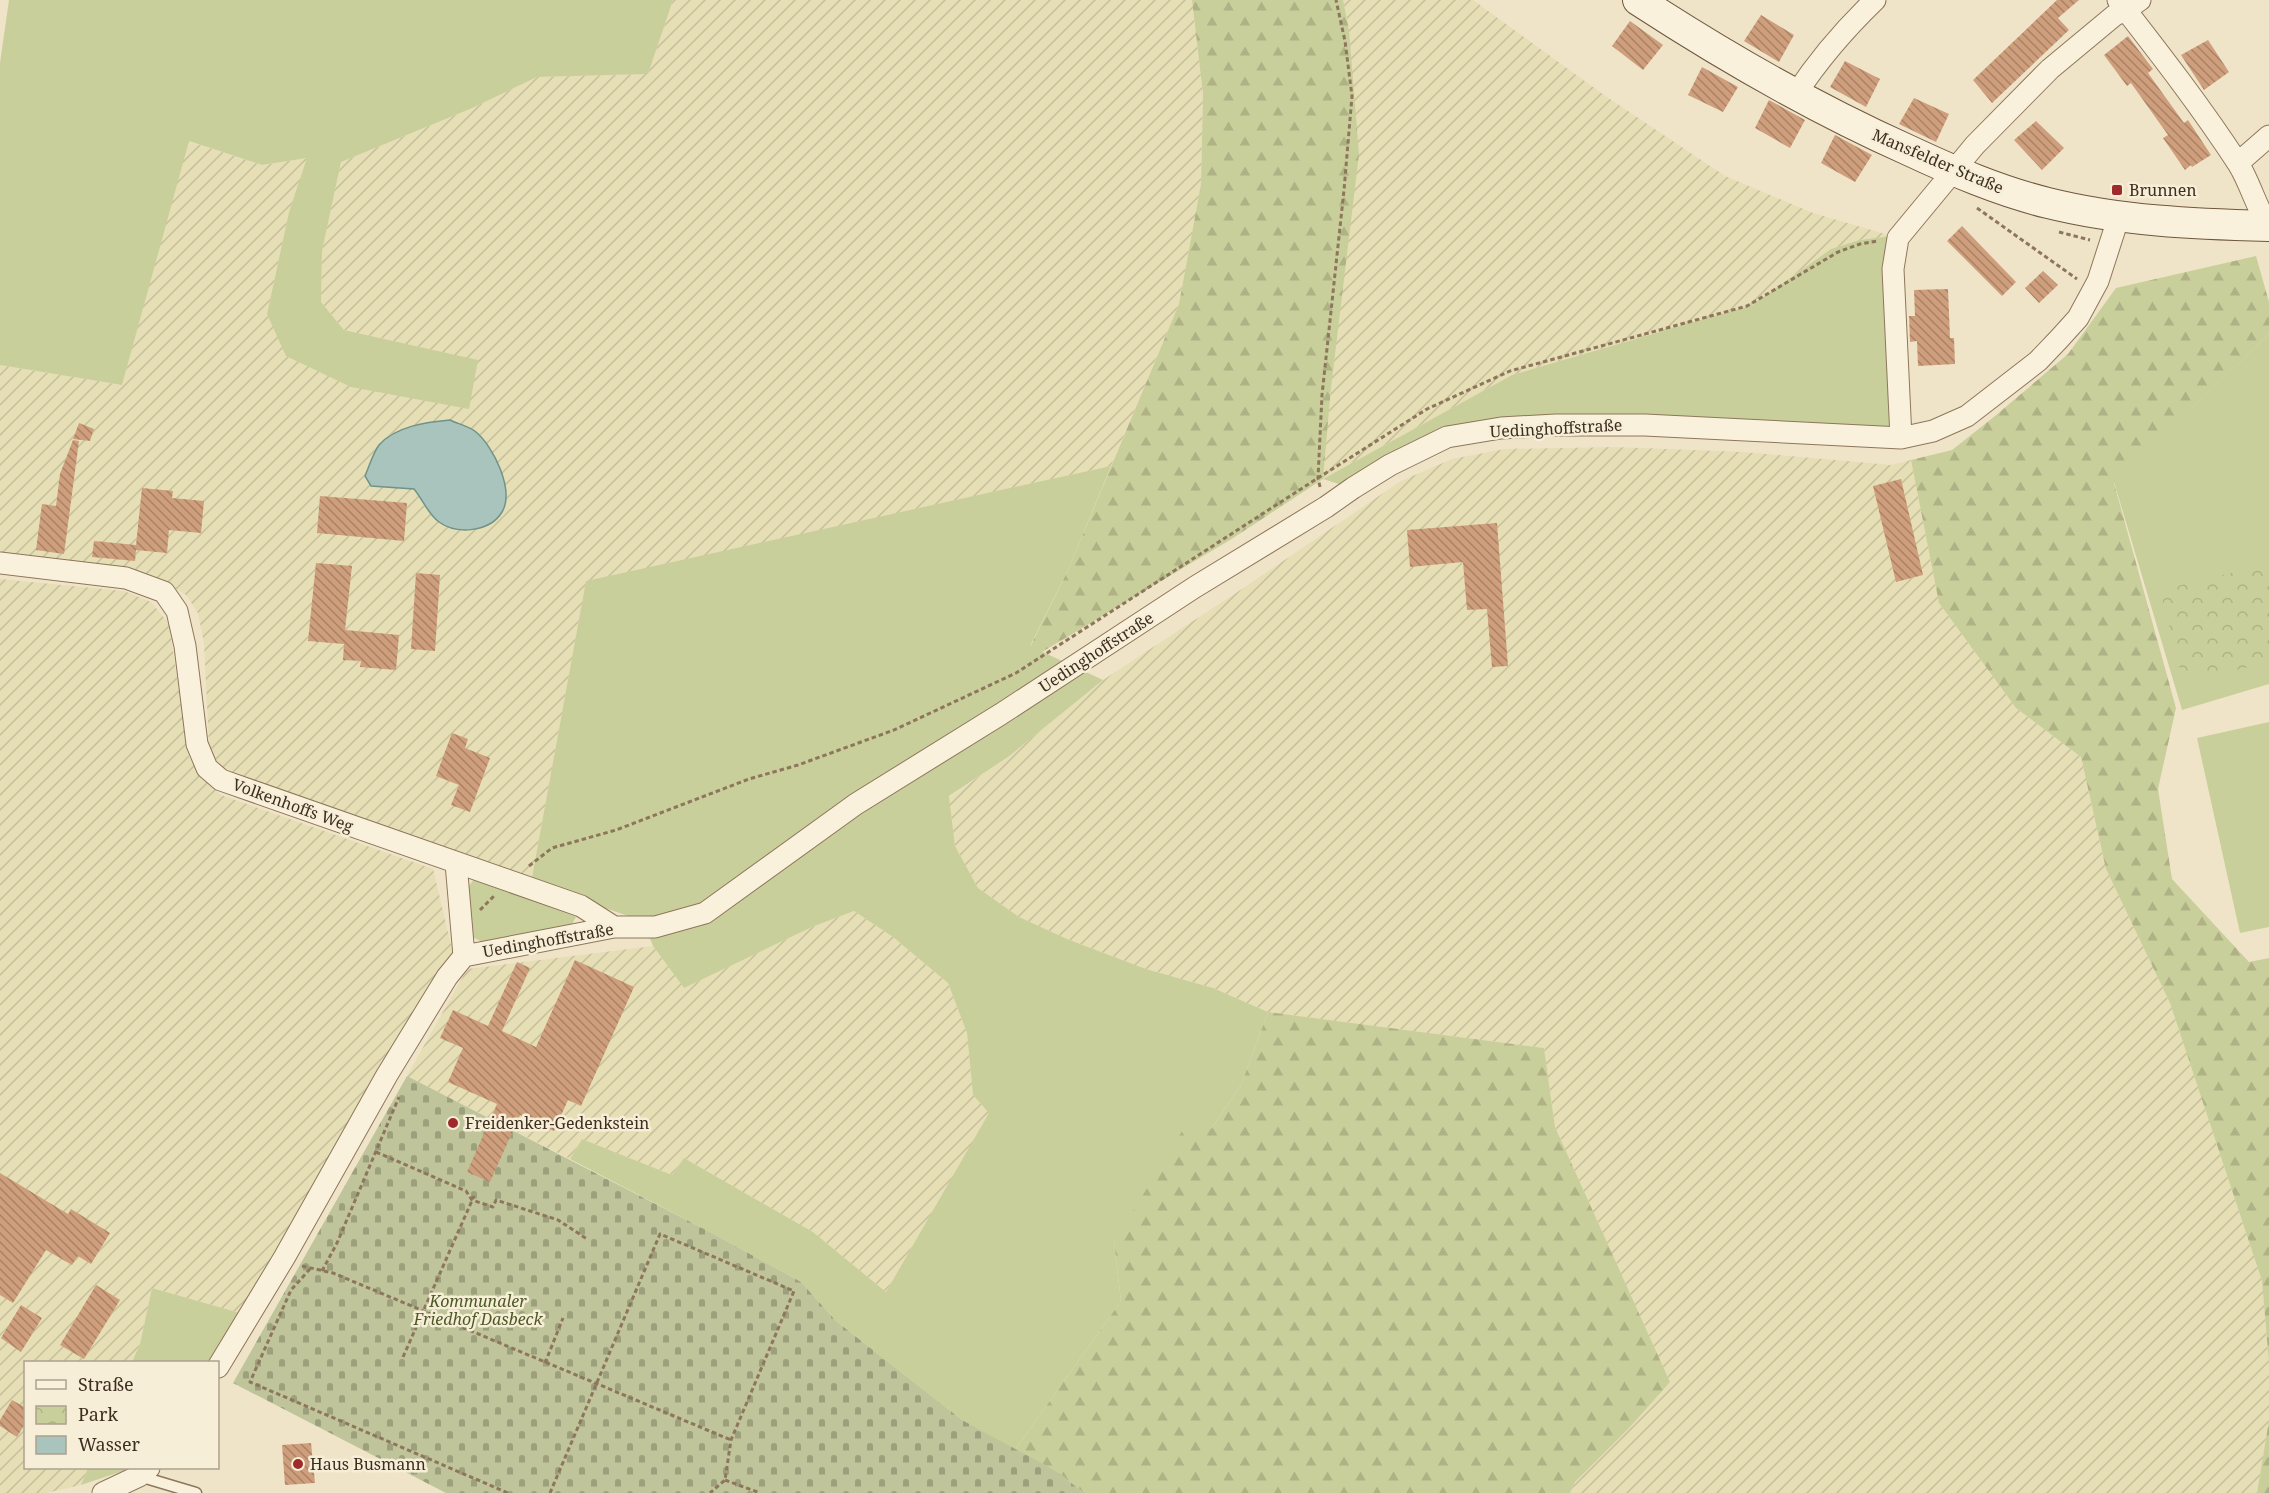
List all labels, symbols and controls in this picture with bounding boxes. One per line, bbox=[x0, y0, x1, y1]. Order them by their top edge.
street label: Mansfelder Straße bbox=[1869, 123, 2007, 199]
place label: Brunnen bbox=[2129, 179, 2197, 201]
marker: Brunnen bbox=[2110, 183, 2124, 197]
street label: Uedinghoffstraße bbox=[1489, 414, 1623, 442]
street label: Uedinghoffstraße bbox=[1034, 607, 1158, 697]
street label: Volkenhoffs Weg bbox=[230, 773, 357, 837]
street label: Uedinghoffstraße bbox=[481, 918, 615, 962]
place label: Freidenker-Gedenkstein bbox=[465, 1112, 649, 1134]
marker: Freidenker-Gedenkstein bbox=[446, 1116, 460, 1130]
park label: Kommunaler Friedhof Dasbeck bbox=[412, 1290, 543, 1330]
legend bbox=[24, 1361, 219, 1469]
text: Straße bbox=[78, 1372, 134, 1396]
text: Park bbox=[78, 1402, 118, 1426]
text: Wasser bbox=[78, 1432, 141, 1456]
place label: Haus Busmann bbox=[310, 1453, 426, 1475]
marker: Haus Busmann bbox=[291, 1457, 305, 1471]

